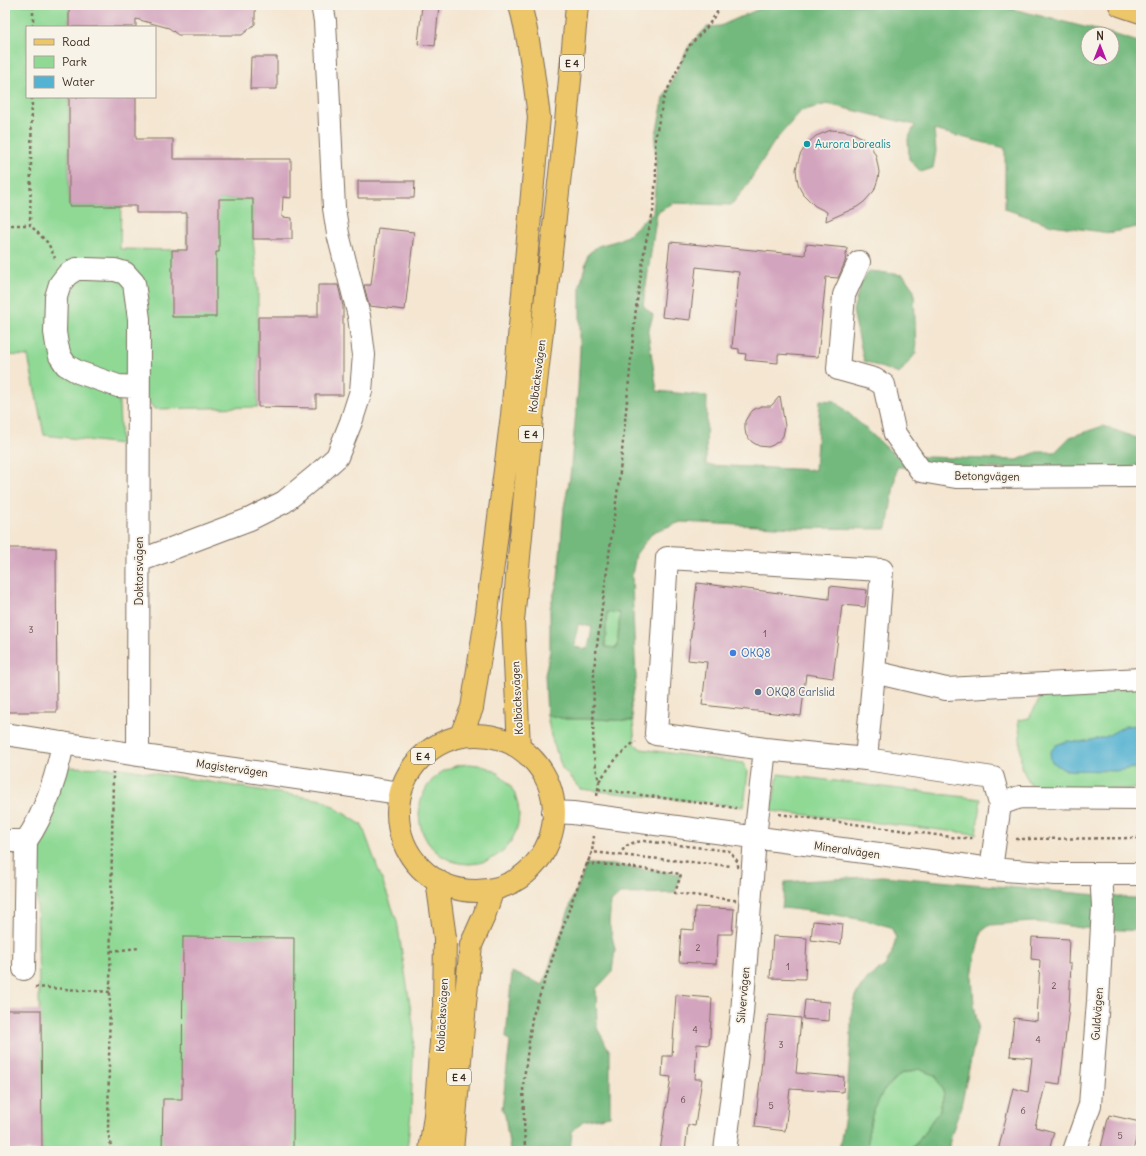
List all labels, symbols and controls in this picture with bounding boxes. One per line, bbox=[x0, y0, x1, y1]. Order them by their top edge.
legend bbox=[26, 26, 156, 98]
north arrow bbox=[1080, 26, 1120, 66]
text: N bbox=[1096, 29, 1104, 43]
text: Road bbox=[62, 34, 90, 49]
text: Park bbox=[62, 54, 87, 69]
road number: E 4 bbox=[560, 55, 584, 71]
text: Water bbox=[62, 74, 95, 89]
place label: Aurora borealis bbox=[815, 137, 891, 151]
marker: Aurora borealis bbox=[802, 139, 812, 149]
street label: Kolbäcksvägen bbox=[526, 339, 548, 413]
road number: E 4 bbox=[519, 426, 543, 442]
street label: Betongvägen bbox=[954, 468, 1020, 484]
street label: Doktorsvägen bbox=[132, 537, 146, 605]
house number: 3 bbox=[28, 624, 34, 635]
house number: 1 bbox=[763, 628, 767, 639]
place label: OKQ8 bbox=[741, 646, 771, 660]
marker: OKQ8 bbox=[728, 648, 738, 658]
street label: Kolbäcksvägen bbox=[508, 661, 526, 735]
place label: OKQ8 Carlslid bbox=[766, 685, 836, 699]
marker: OKQ8 Carlslid bbox=[753, 687, 763, 697]
road number: E 4 bbox=[411, 748, 435, 764]
street label: Magistervägen bbox=[195, 756, 269, 780]
street label: Mineralvägen bbox=[813, 838, 881, 862]
house number: 2 bbox=[696, 942, 701, 953]
house number: 1 bbox=[786, 961, 790, 972]
street label: Silvervägen bbox=[734, 966, 752, 1024]
street label: Kolbäcksvägen bbox=[433, 978, 451, 1052]
house number: 2 bbox=[1052, 980, 1057, 991]
street label: Guldvägen bbox=[1088, 987, 1106, 1041]
house number: 4 bbox=[692, 1024, 698, 1035]
house number: 4 bbox=[1035, 1034, 1041, 1045]
house number: 3 bbox=[778, 1039, 784, 1050]
road number: E 4 bbox=[447, 1069, 471, 1085]
house number: 6 bbox=[680, 1094, 686, 1105]
house number: 5 bbox=[768, 1100, 774, 1111]
house number: 6 bbox=[1020, 1105, 1026, 1116]
house number: 5 bbox=[1117, 1130, 1123, 1141]

